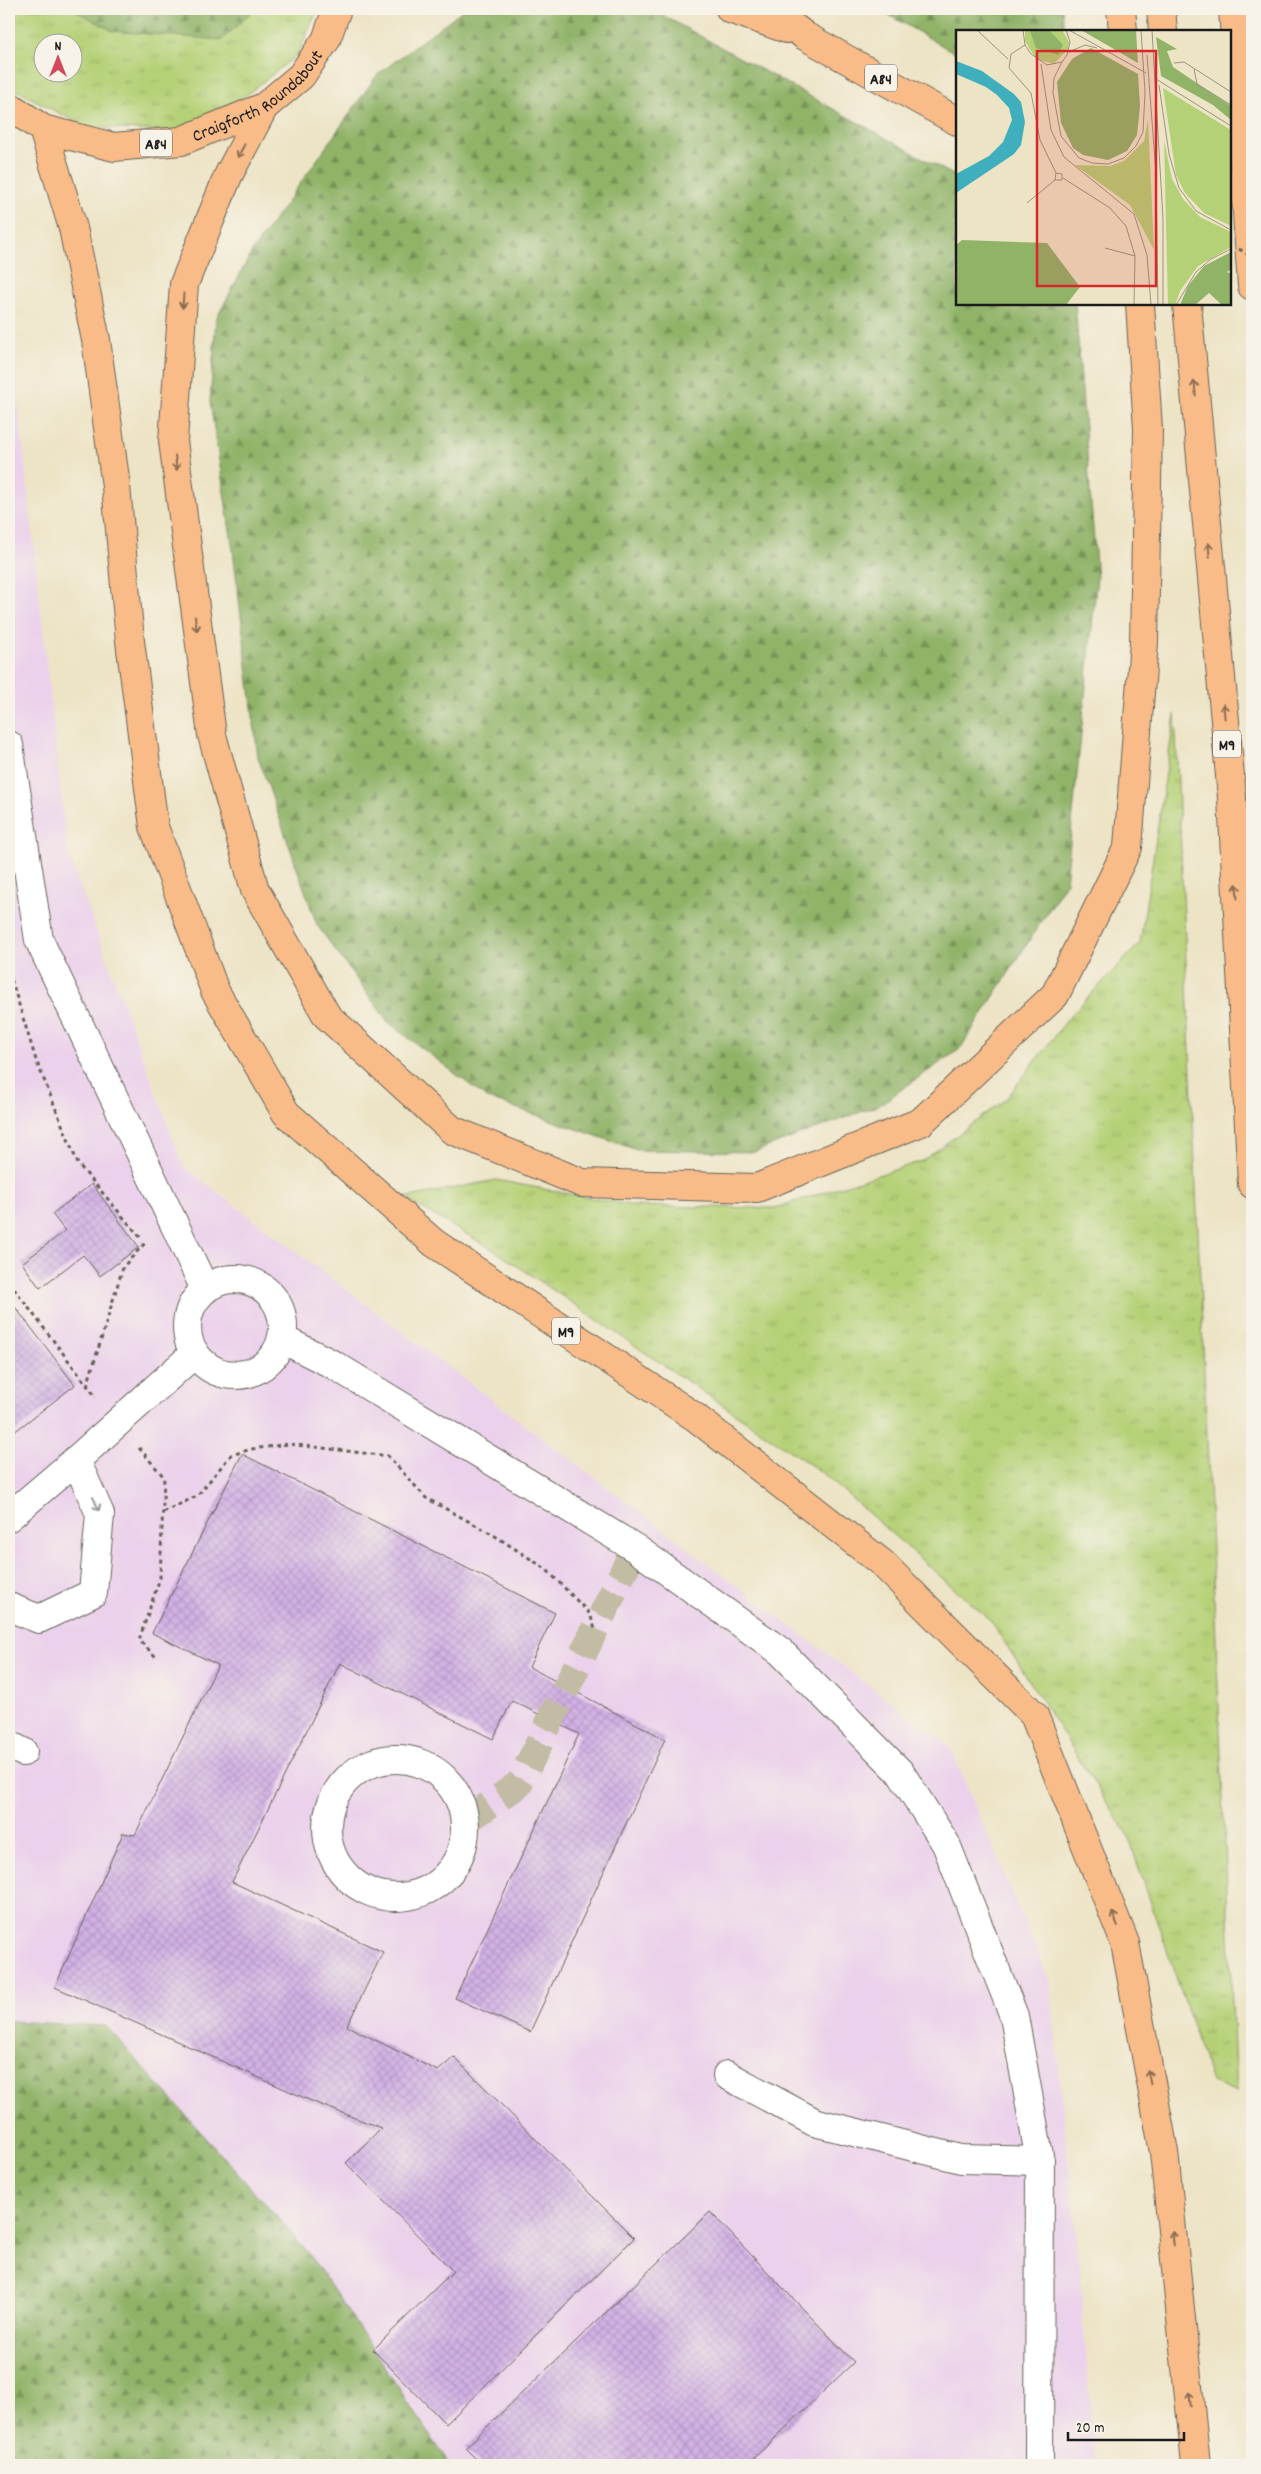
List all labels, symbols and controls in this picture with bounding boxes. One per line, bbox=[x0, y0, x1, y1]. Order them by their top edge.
inset map bbox=[956, 30, 1231, 305]
north arrow bbox=[32, 32, 82, 82]
text: N bbox=[55, 37, 62, 57]
street label: Craigforth Roundabout bbox=[189, 45, 331, 150]
road number: A84 bbox=[865, 64, 897, 92]
road number: A84 bbox=[140, 130, 172, 156]
one-way arrow bbox=[236, 143, 246, 158]
one-way arrow bbox=[178, 293, 188, 309]
one-way arrow bbox=[1190, 380, 1200, 396]
one-way arrow bbox=[171, 455, 181, 471]
one-way arrow bbox=[1205, 542, 1214, 558]
one-way arrow bbox=[191, 616, 201, 632]
one-way arrow bbox=[1219, 704, 1229, 720]
road number: M9 bbox=[1213, 731, 1241, 758]
one-way arrow bbox=[1232, 883, 1241, 899]
road number: M9 bbox=[552, 1318, 580, 1344]
one-way arrow bbox=[92, 1496, 101, 1511]
one-way arrow bbox=[1109, 1912, 1119, 1927]
one-way arrow bbox=[1144, 2069, 1154, 2085]
one-way arrow bbox=[1168, 2230, 1177, 2246]
one-way arrow bbox=[1185, 2392, 1195, 2408]
scale bar bbox=[1068, 2409, 1185, 2441]
text: 20 m bbox=[1076, 2418, 1104, 2440]

